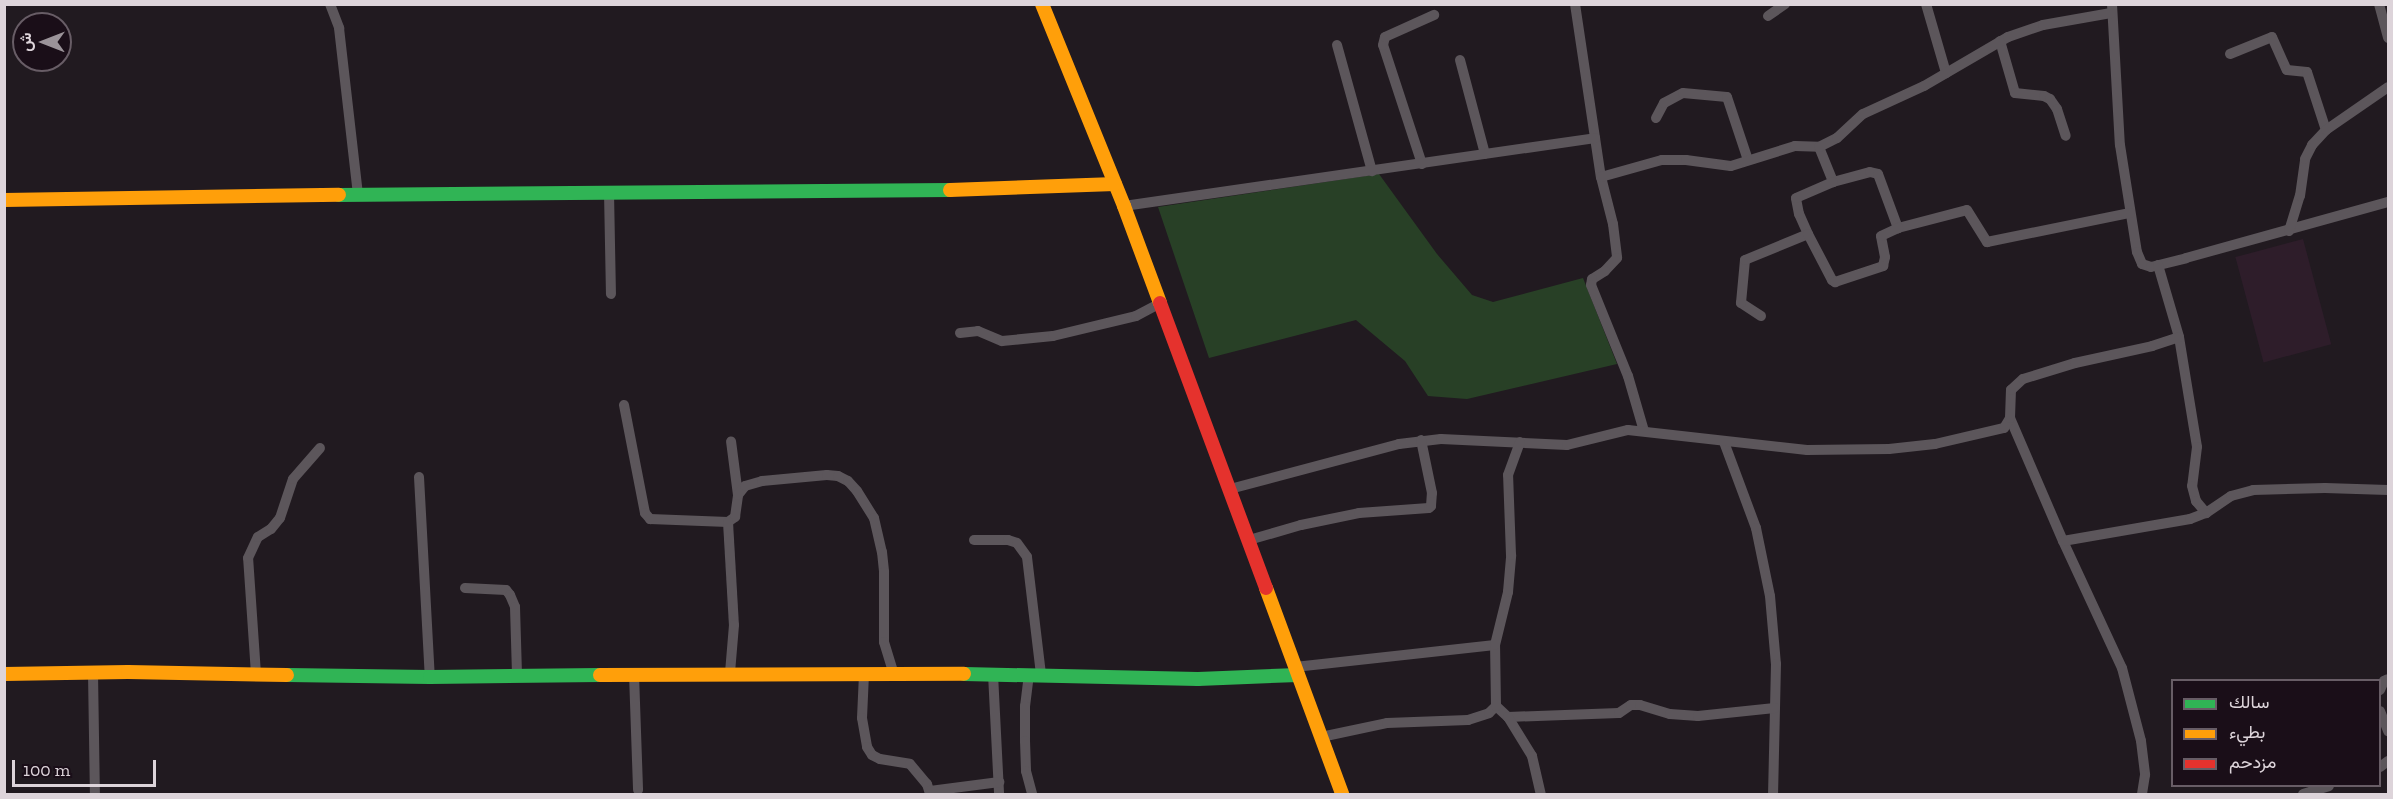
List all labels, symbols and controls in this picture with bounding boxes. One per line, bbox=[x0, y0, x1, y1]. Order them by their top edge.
north arrow bbox=[12, 12, 72, 72]
text: ش bbox=[16, 32, 35, 52]
legend bbox=[2171, 679, 2381, 787]
text: سالك bbox=[2229, 691, 2269, 713]
text: بطيء bbox=[2229, 721, 2265, 743]
scale bar bbox=[15, 748, 159, 786]
text: مزدحم bbox=[2229, 751, 2276, 773]
text: 100 m bbox=[23, 759, 70, 781]

